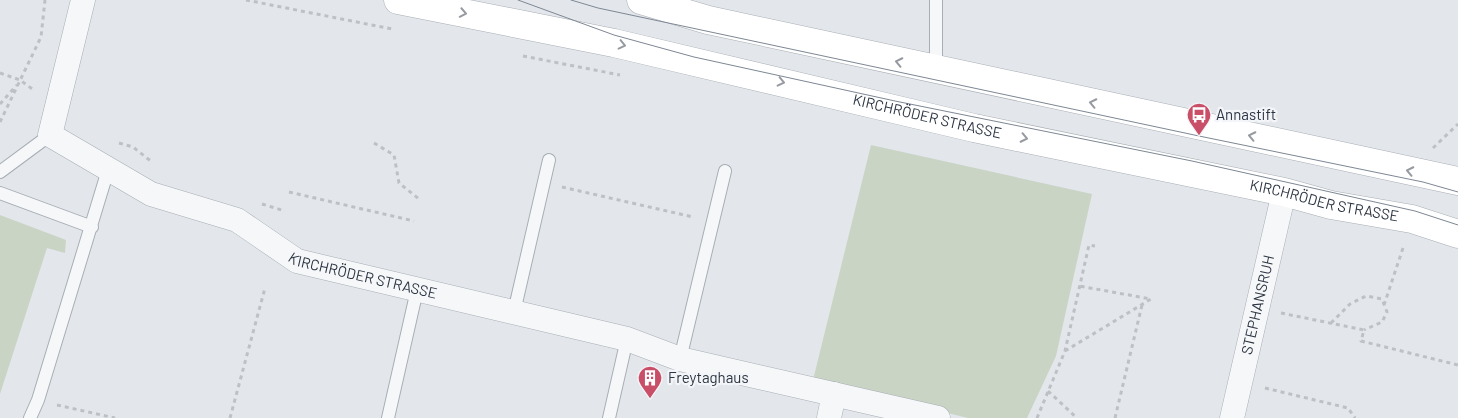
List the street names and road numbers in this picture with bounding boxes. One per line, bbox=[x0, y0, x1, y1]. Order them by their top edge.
street label: KIRCHRÖDER STRASSE bbox=[851, 90, 1003, 141]
street label: KIRCHRÖDER STRASSE bbox=[1248, 175, 1400, 225]
street label: KIRCHRÖDER STRASSE bbox=[285, 248, 439, 302]
street label: STEPHANSRUH bbox=[1237, 253, 1277, 356]

